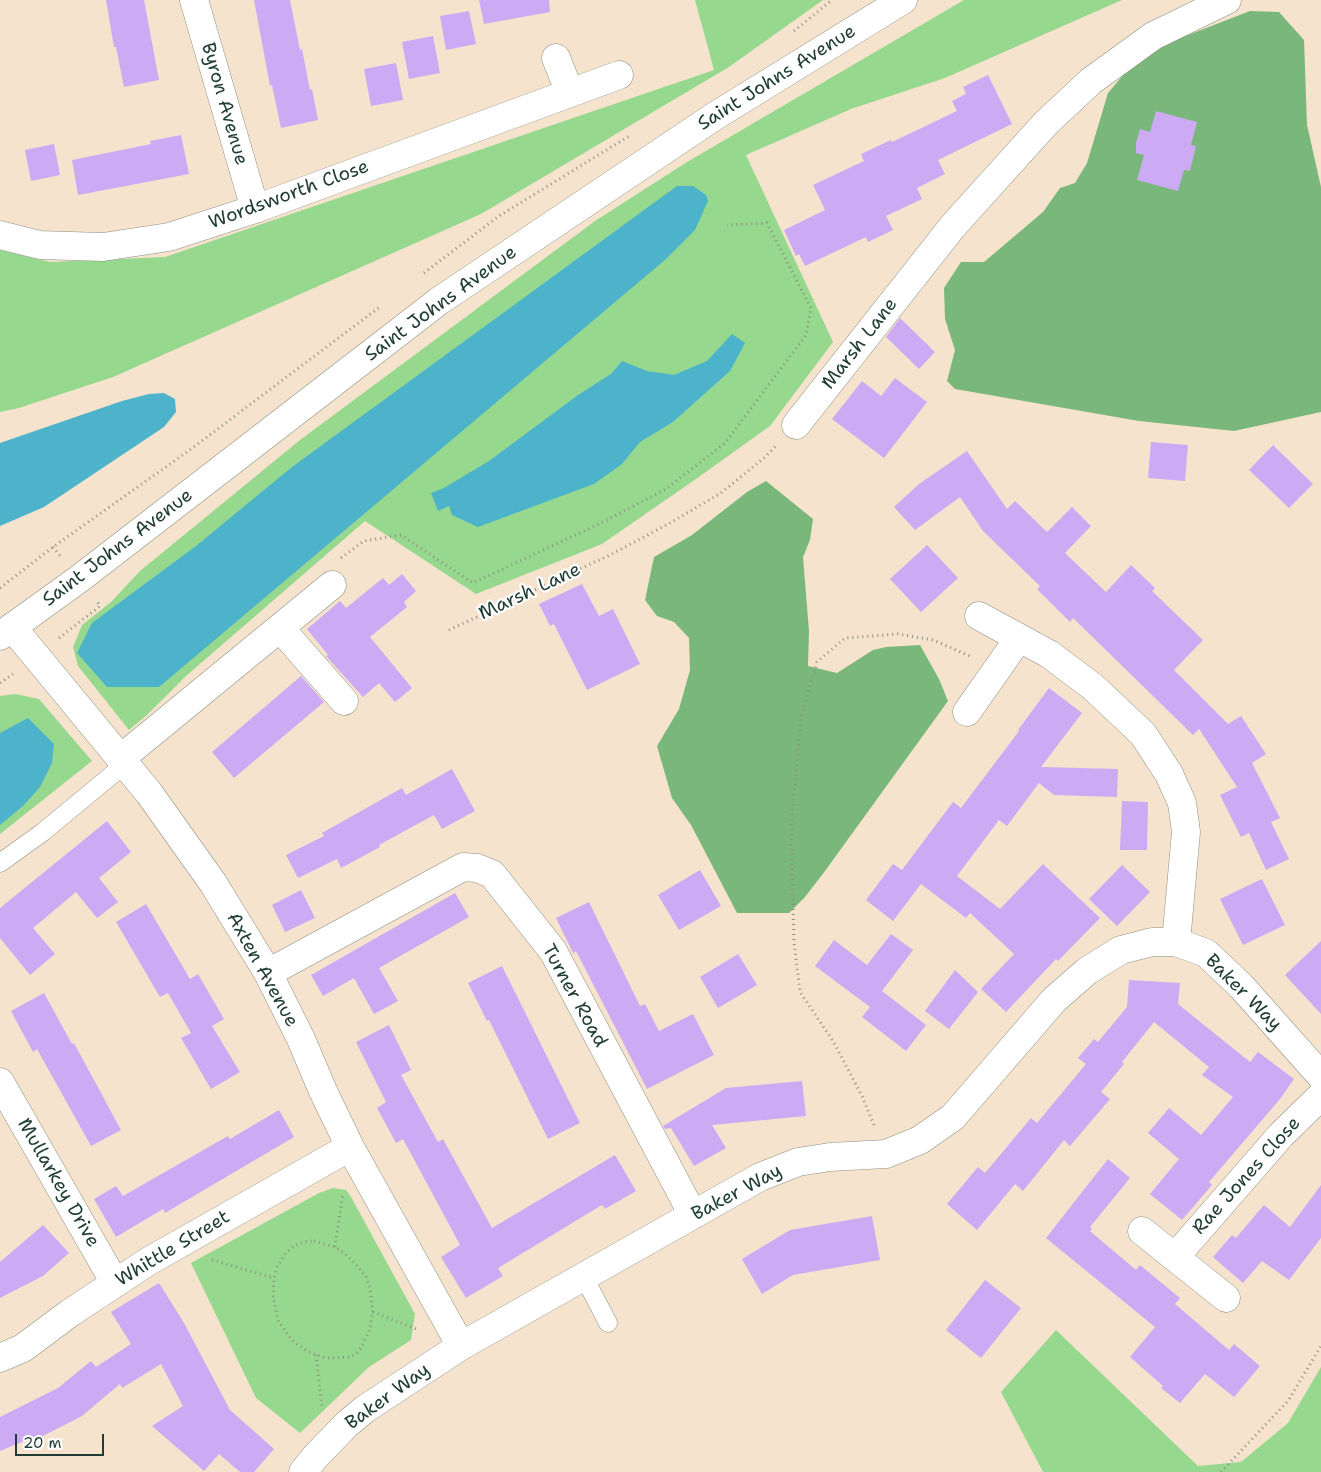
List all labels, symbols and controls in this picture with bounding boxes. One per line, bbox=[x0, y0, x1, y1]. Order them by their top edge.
street label: Saint Johns Avenue bbox=[694, 20, 860, 136]
street label: Byron Avenue bbox=[196, 40, 252, 168]
street label: Wordsworth Close bbox=[206, 155, 372, 235]
street label: Saint Johns Avenue bbox=[361, 241, 521, 367]
street label: Marsh Lane bbox=[817, 294, 903, 394]
street label: Saint Johns Avenue bbox=[38, 484, 198, 612]
street label: Marsh Lane bbox=[475, 558, 585, 626]
street label: Axten Avenue bbox=[221, 909, 303, 1031]
street label: Turner Road bbox=[536, 941, 612, 1051]
street label: Baker Way bbox=[1200, 950, 1286, 1036]
street label: Rae Jones Close bbox=[1188, 1112, 1306, 1240]
street label: Mullarkey Drive bbox=[12, 1114, 104, 1252]
street label: Baker Way bbox=[688, 1160, 786, 1226]
street label: Whittle Street bbox=[112, 1206, 234, 1292]
street label: Baker Way bbox=[341, 1359, 435, 1435]
scale bar bbox=[18, 1424, 106, 1456]
text: 20 m bbox=[23, 1433, 62, 1453]

